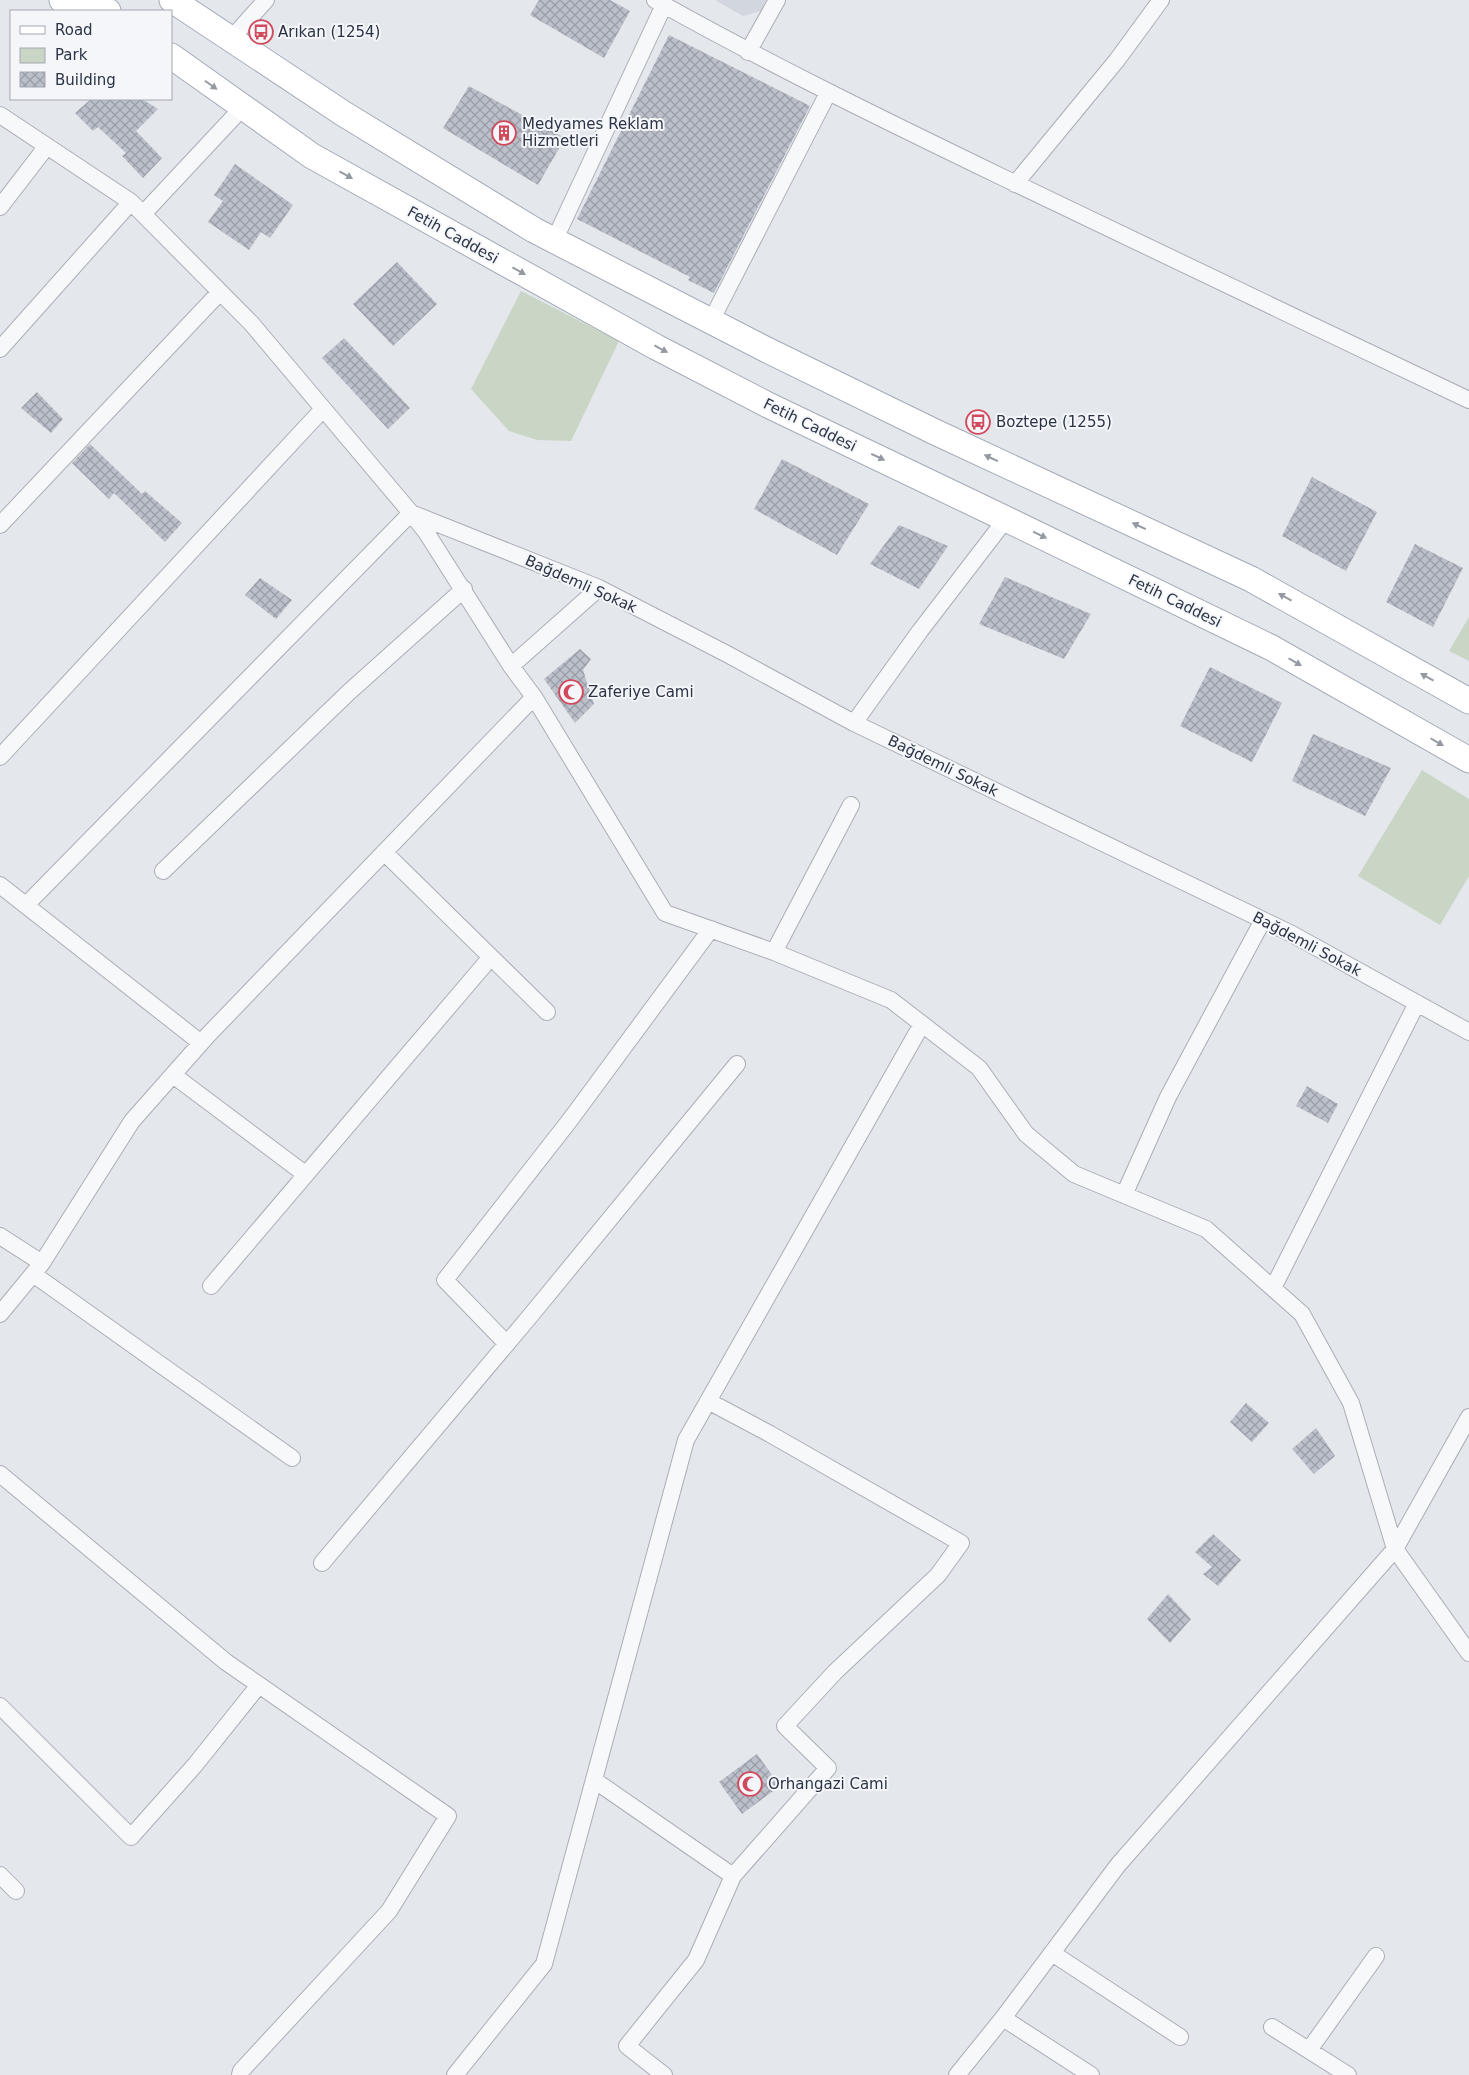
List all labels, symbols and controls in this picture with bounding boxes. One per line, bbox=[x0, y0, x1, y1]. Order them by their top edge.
legend bbox=[10, 10, 172, 100]
bus stop icon: Arıkan (1254) bbox=[248, 19, 274, 45]
text: Road bbox=[55, 21, 93, 39]
place label: Arıkan (1254) bbox=[278, 23, 380, 41]
text: Park bbox=[55, 46, 88, 64]
text: Building bbox=[55, 71, 116, 89]
one-way arrow bbox=[204, 80, 218, 90]
place label: Medyames Reklam Hizmetleri bbox=[522, 115, 664, 150]
building icon: Medyames Reklam Hizmetleri bbox=[491, 120, 517, 146]
one-way arrow bbox=[339, 171, 353, 179]
street label: Fetih Caddesi bbox=[404, 203, 502, 267]
one-way arrow bbox=[511, 267, 526, 275]
one-way arrow bbox=[654, 345, 667, 354]
street label: Fetih Caddesi bbox=[761, 395, 859, 455]
bus stop icon: Boztepe (1255) bbox=[965, 409, 991, 435]
place label: Boztepe (1255) bbox=[996, 413, 1112, 431]
one-way arrow bbox=[870, 453, 885, 462]
one-way arrow bbox=[984, 454, 998, 462]
one-way arrow bbox=[1132, 522, 1146, 530]
one-way arrow bbox=[1033, 531, 1047, 539]
street label: Bağdemli Sokak bbox=[522, 551, 640, 617]
street label: Fetih Caddesi bbox=[1126, 571, 1224, 631]
one-way arrow bbox=[1278, 593, 1291, 602]
one-way arrow bbox=[1289, 657, 1302, 666]
one-way arrow bbox=[1419, 673, 1434, 681]
mosque icon: Zaferiye Cami bbox=[558, 679, 584, 705]
place label: Zaferiye Cami bbox=[588, 683, 694, 701]
street label: Bağdemli Sokak bbox=[885, 732, 1001, 801]
one-way arrow bbox=[1430, 737, 1443, 746]
street label: Bağdemli Sokak bbox=[1250, 908, 1365, 980]
mosque icon: Orhangazi Cami bbox=[737, 1771, 763, 1797]
place label: Orhangazi Cami bbox=[768, 1775, 888, 1793]

